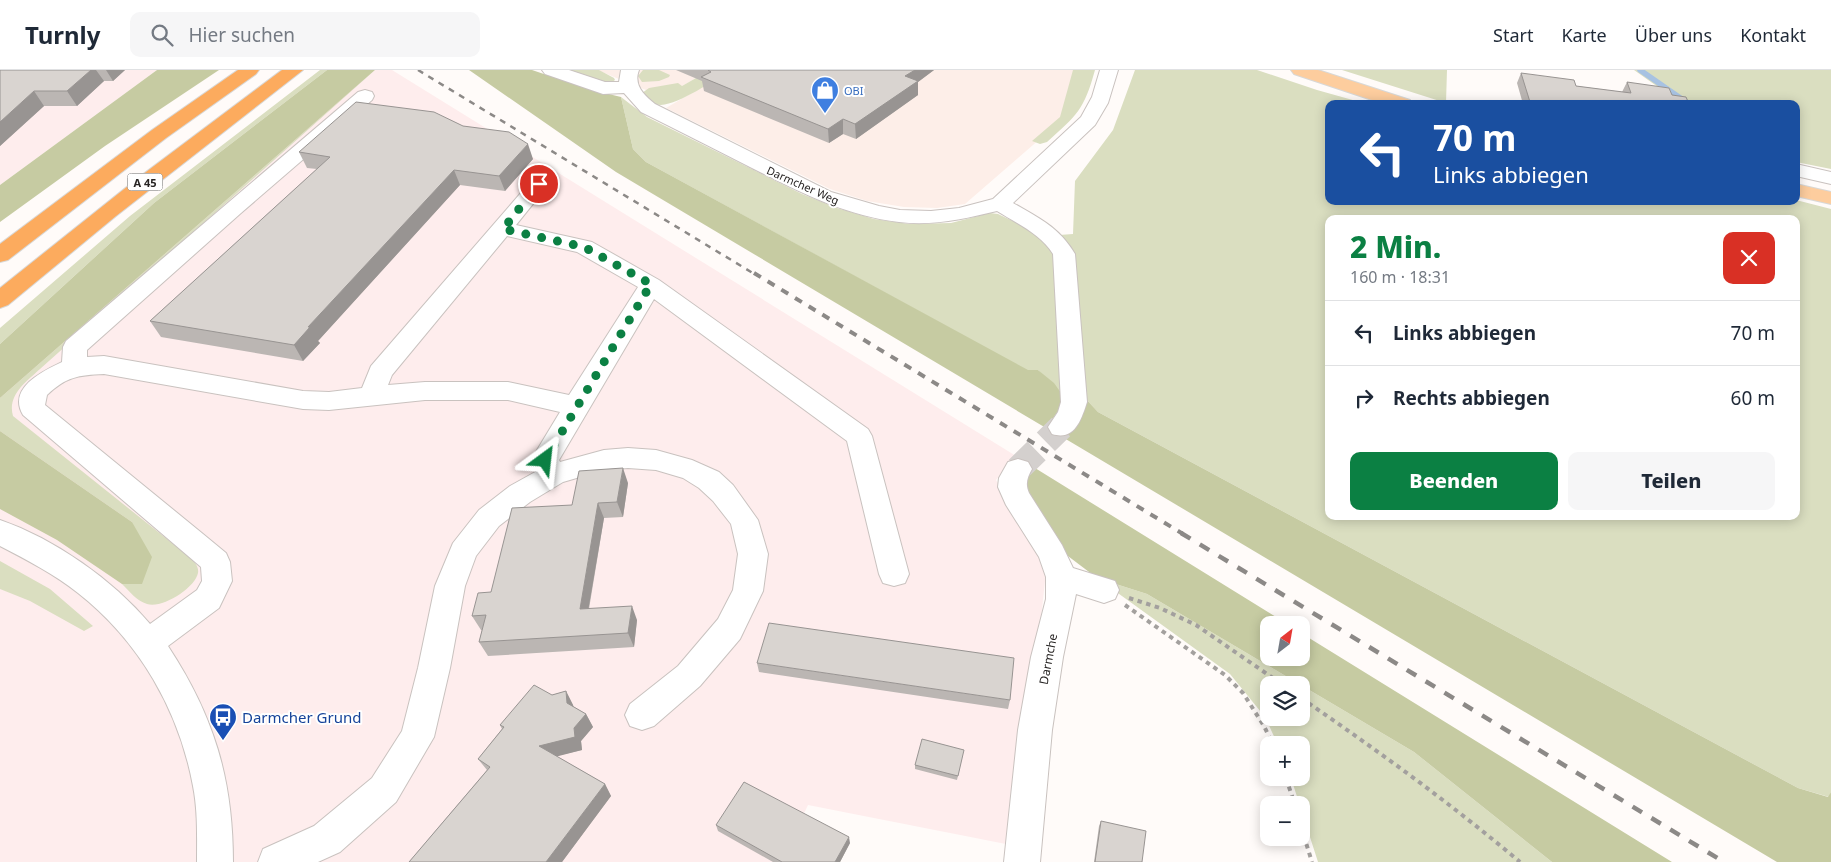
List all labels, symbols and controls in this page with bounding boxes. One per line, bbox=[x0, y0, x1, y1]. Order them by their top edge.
search box bbox=[130, 12, 480, 57]
text: Turnly bbox=[25, 18, 100, 51]
icon: search bbox=[148, 21, 176, 49]
text: Hier suchen bbox=[188, 22, 295, 48]
text: Start bbox=[1493, 23, 1533, 47]
text: Karte bbox=[1561, 23, 1607, 47]
text: Über uns bbox=[1635, 23, 1712, 47]
text: Kontakt bbox=[1740, 23, 1806, 47]
shop icon: OBI bbox=[810, 75, 840, 114]
place label: OBI bbox=[844, 83, 864, 98]
text: 70 m bbox=[1433, 114, 1516, 161]
icon: left bbox=[1350, 120, 1415, 185]
text: Links abbiegen bbox=[1433, 159, 1589, 189]
street label: Darmcher Weg bbox=[764, 162, 842, 208]
pin bbox=[518, 163, 560, 205]
icon: arrive bbox=[525, 170, 553, 198]
road number: A 45 bbox=[128, 174, 162, 190]
text: 2 Min. bbox=[1350, 226, 1441, 267]
button: close bbox=[1723, 232, 1775, 284]
text: 160 m · 18:31 bbox=[1350, 266, 1450, 288]
icon: left bbox=[1350, 319, 1378, 347]
text: Links abbiegen bbox=[1393, 320, 1536, 346]
text: 70 m bbox=[1731, 320, 1775, 346]
icon: right bbox=[1350, 384, 1378, 412]
text: Rechts abbiegen bbox=[1393, 385, 1550, 411]
text: 60 m bbox=[1731, 385, 1775, 411]
position arrow bbox=[518, 433, 570, 485]
button: Beenden bbox=[1350, 452, 1558, 510]
button: Teilen bbox=[1568, 452, 1775, 510]
north arrow bbox=[1260, 616, 1310, 666]
map controls bbox=[1260, 616, 1310, 846]
street label: Darmche bbox=[1035, 632, 1061, 686]
button: layers bbox=[1260, 676, 1310, 726]
bus stop icon: Darmcher Grund bbox=[208, 702, 238, 741]
place label: Darmcher Grund bbox=[242, 707, 362, 727]
button: + bbox=[1260, 736, 1310, 786]
button: − bbox=[1260, 796, 1310, 846]

